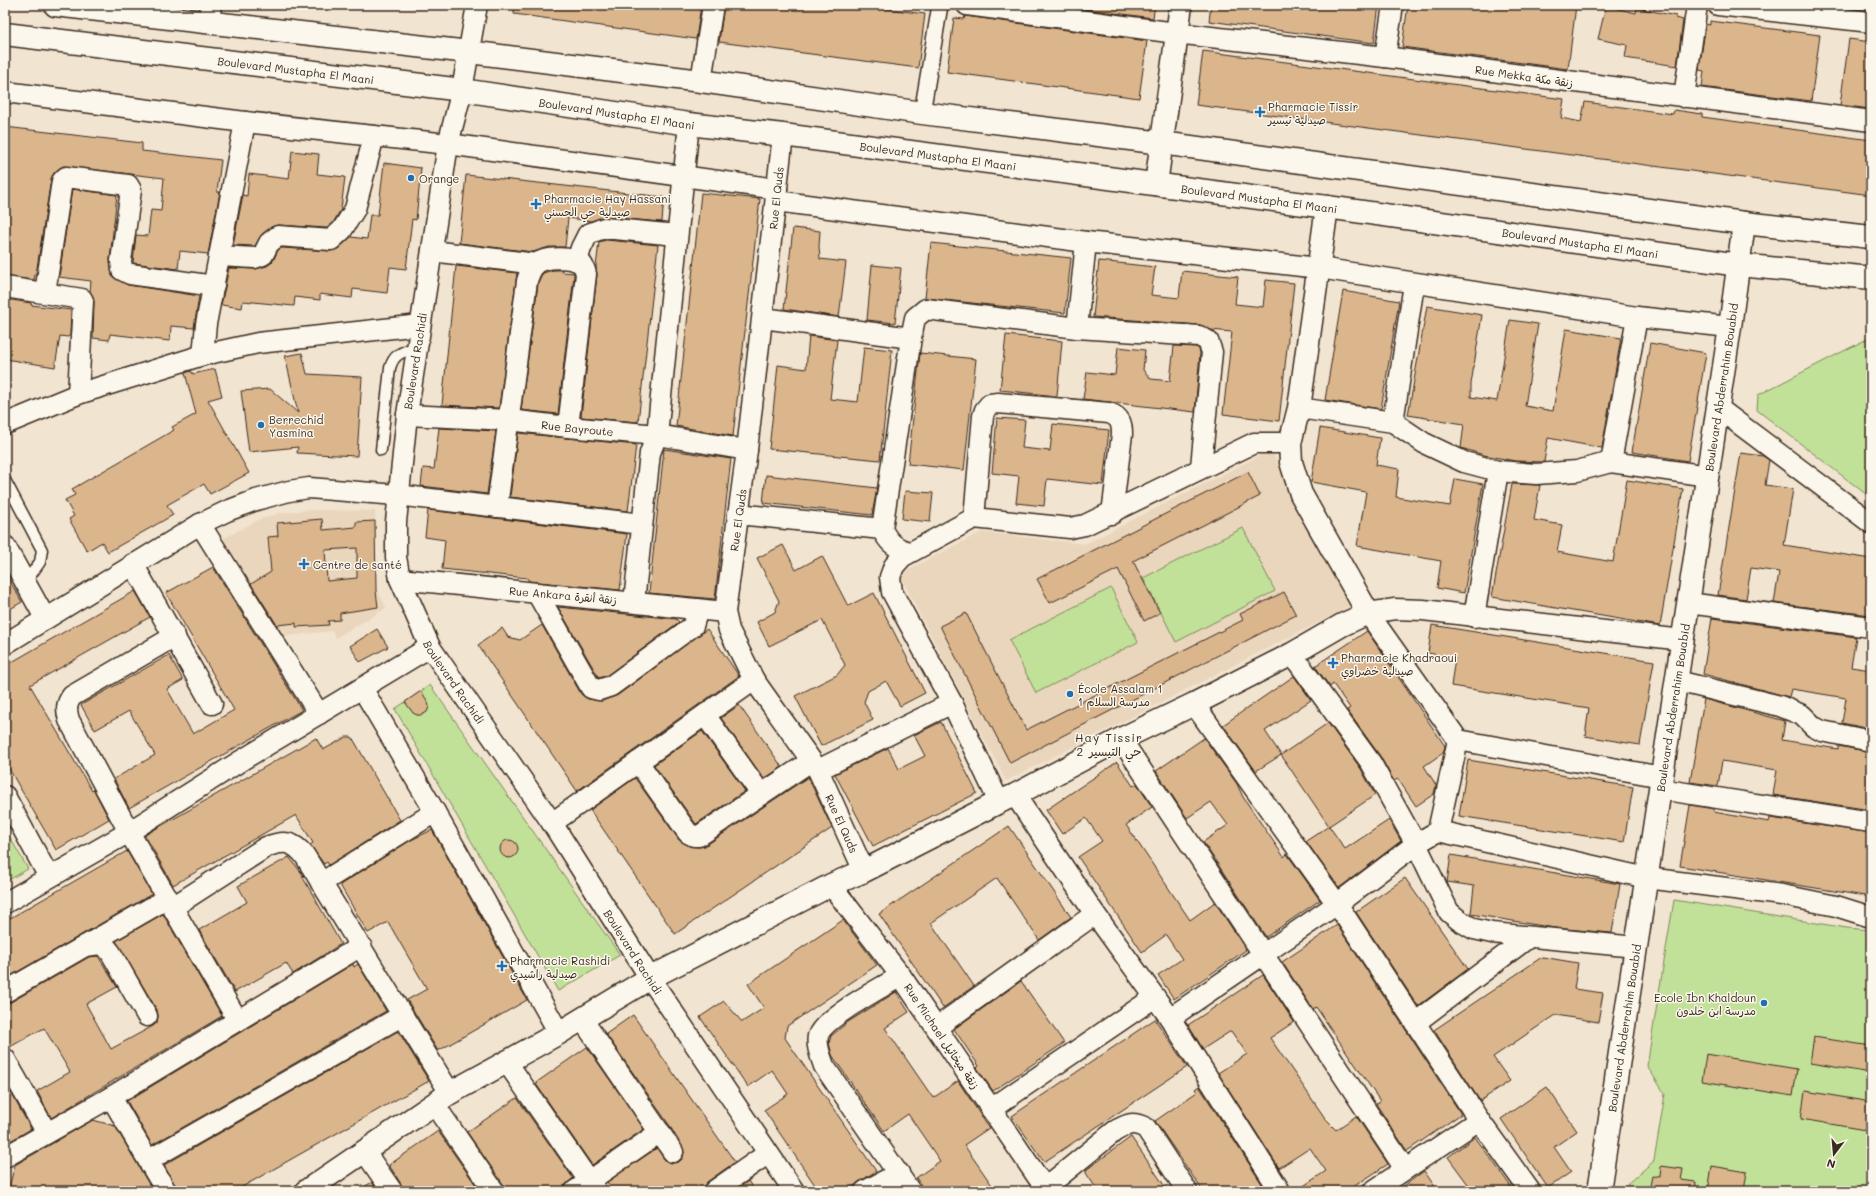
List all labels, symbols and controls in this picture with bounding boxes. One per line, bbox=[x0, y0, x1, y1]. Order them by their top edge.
street label: Boulevard Mustapha El Maani bbox=[217, 53, 375, 87]
street label: Rue Mekka زنقة مكة bbox=[1474, 62, 1574, 90]
street label: Boulevard Mustapha El Maani bbox=[538, 94, 696, 132]
place label: Pharmacie Tissir صيدلية تيسير bbox=[1267, 99, 1358, 127]
marker: Pharmacie Tissir صيدلية تيسير bbox=[1255, 107, 1265, 117]
street label: Boulevard Mustapha El Maani bbox=[859, 138, 1017, 173]
street label: Rue El Quds bbox=[765, 166, 787, 230]
place label: Orange bbox=[419, 171, 460, 186]
marker: Orange bbox=[406, 173, 416, 183]
street label: Boulevard Mustapha El Maani bbox=[1180, 180, 1338, 216]
place label: Pharmacie Hay Hassani صيدلية حي الحسني bbox=[544, 191, 671, 223]
marker: Pharmacie Hay Hassani صيدلية حي الحسني bbox=[531, 199, 541, 209]
street label: Boulevard Mustapha El Maani bbox=[1501, 224, 1659, 261]
street label: Boulevard Abderrahim Bouabid bbox=[1701, 302, 1741, 472]
street label: Boulevard Rachidi bbox=[400, 311, 430, 411]
place label: Berrechid Yasmina bbox=[269, 412, 324, 440]
street label: Rue Bayroute bbox=[540, 416, 614, 439]
marker: Berrechid Yasmina bbox=[256, 420, 266, 430]
street label: Rue El Quds bbox=[726, 488, 750, 552]
place label: Centre de santé bbox=[313, 557, 402, 572]
marker: Centre de santé bbox=[298, 558, 310, 570]
street label: Rue Ankara زنقة أنقرة bbox=[509, 583, 617, 607]
street label: Boulevard Abderrahim Bouabid bbox=[1652, 623, 1692, 793]
street label: Boulevard Rachidi bbox=[421, 638, 488, 727]
place label: Pharmacie Khadraoui صيدلية خضراوي bbox=[1341, 650, 1457, 680]
marker: Pharmacie Khadraoui صيدلية خضراوي bbox=[1328, 658, 1338, 668]
place label: École Assalam 1 مدرسة السلام 1 bbox=[1078, 681, 1162, 711]
marker: École Assalam 1 مدرسة السلام 1 bbox=[1065, 689, 1075, 699]
district label: Hay Tissir 2 حي التيسير bbox=[1075, 729, 1143, 763]
street label: Rue El Quds bbox=[822, 792, 862, 855]
street label: Boulevard Rachidi bbox=[601, 906, 666, 997]
street label: Boulevard Abderrahim Bouabid bbox=[1604, 943, 1644, 1113]
place label: Pharmacie Rashidi صيدلية راشيدي bbox=[510, 953, 610, 983]
marker: Pharmacie Rashidi صيدلية راشيدي bbox=[497, 961, 507, 971]
street label: Rue Michael زنقة ميخائيل bbox=[901, 980, 983, 1092]
place label: Ecole Ibn Khaldoun مدرسة ابن خلدون bbox=[1654, 990, 1756, 1019]
marker: Ecole Ibn Khaldoun مدرسة ابن خلدون bbox=[1759, 998, 1769, 1008]
north arrow bbox=[1814, 1134, 1854, 1174]
text: N bbox=[1825, 1156, 1837, 1172]

